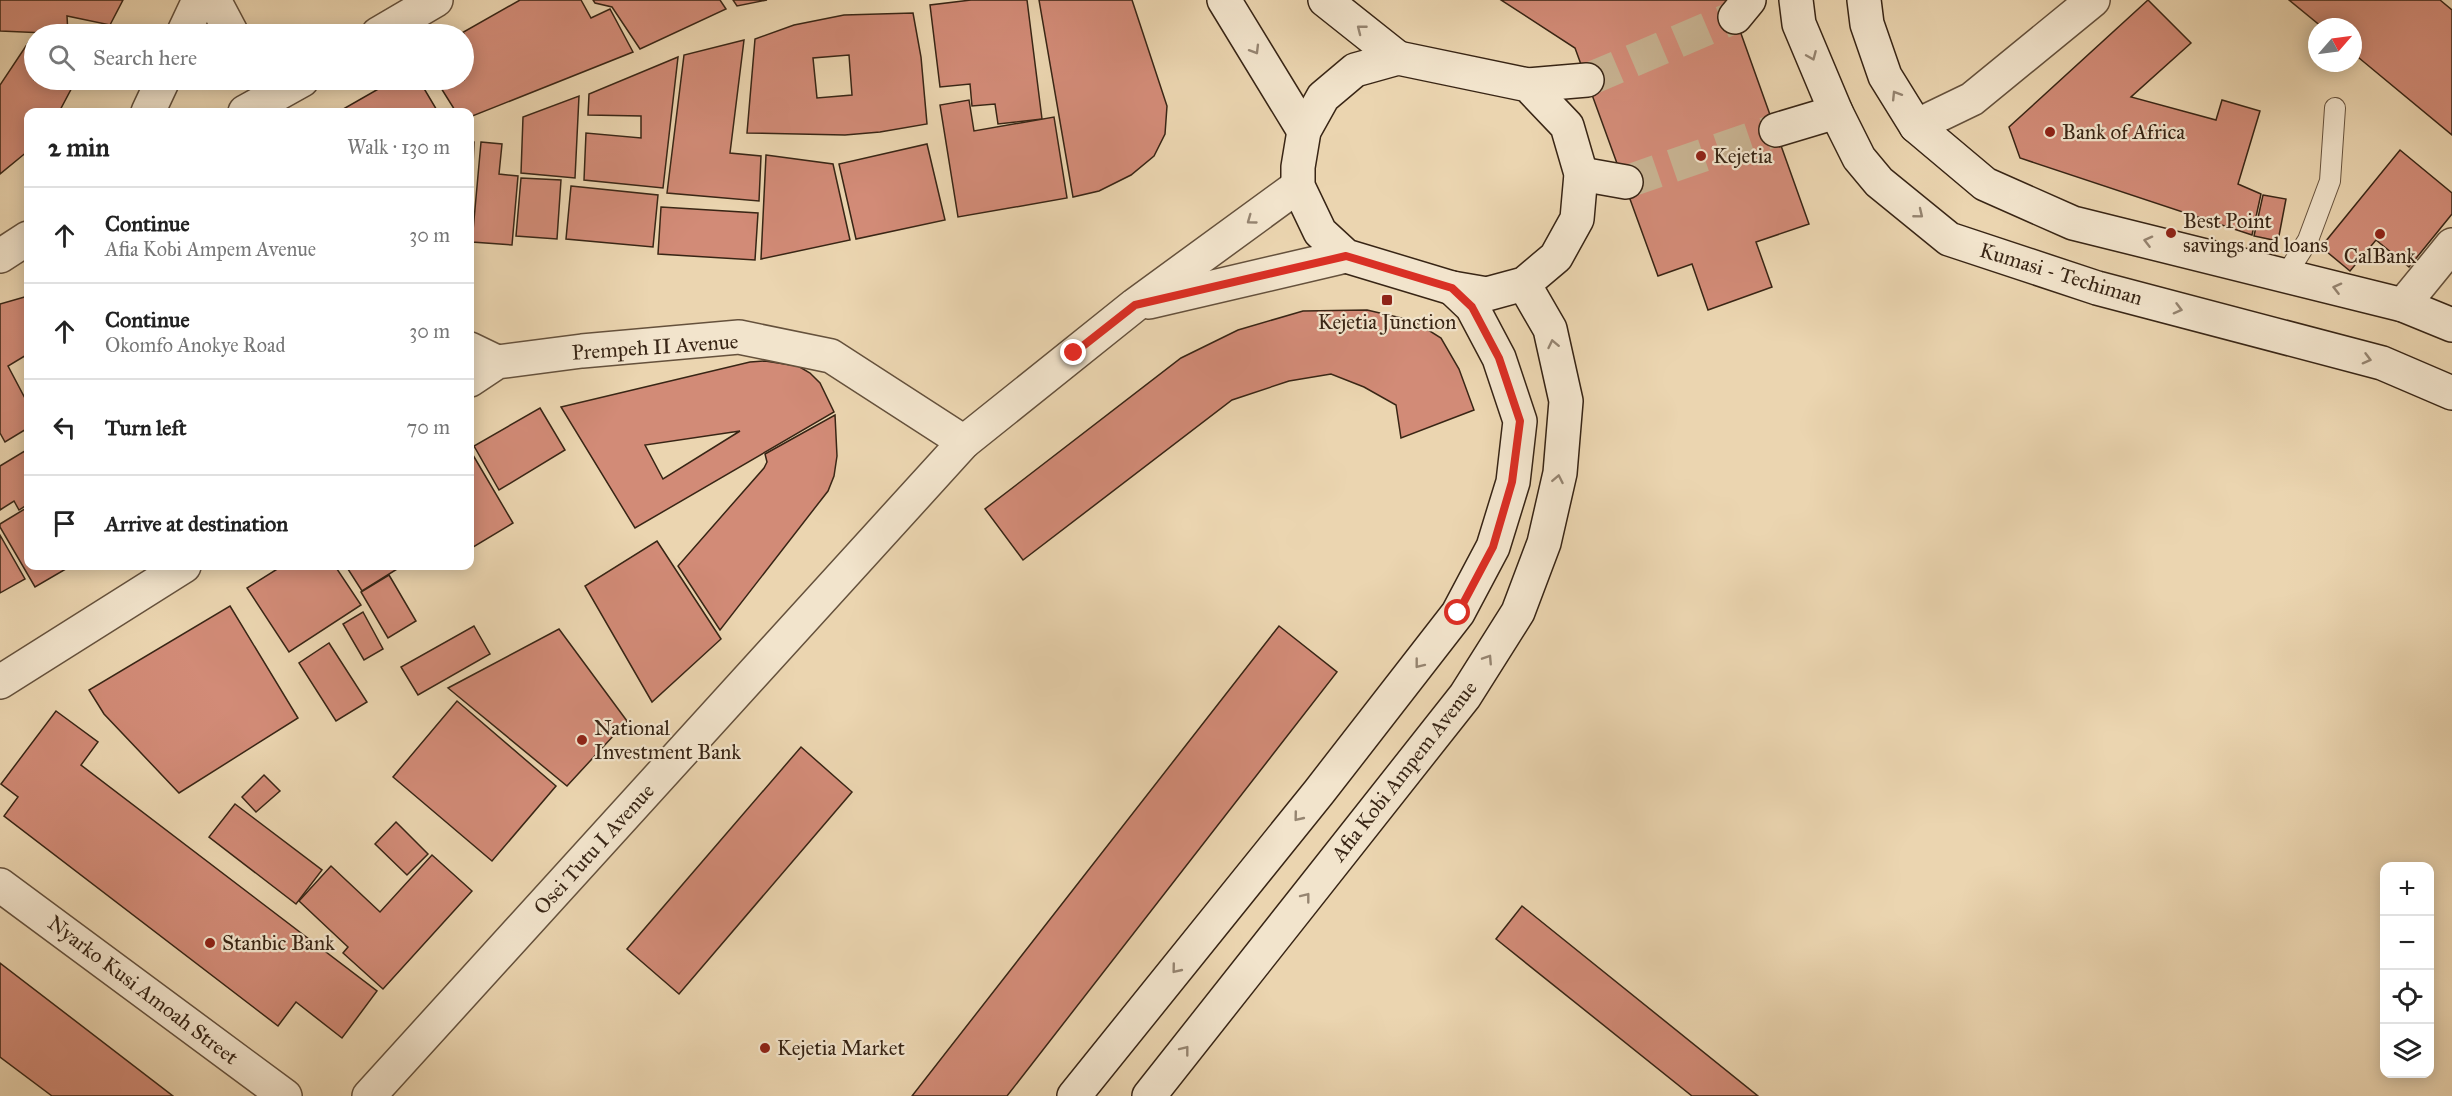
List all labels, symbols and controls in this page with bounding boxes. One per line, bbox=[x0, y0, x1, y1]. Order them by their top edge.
north arrow bbox=[2308, 18, 2362, 72]
search box bbox=[24, 24, 474, 90]
one-way arrow bbox=[1357, 25, 1368, 36]
icon: search bbox=[45, 41, 78, 74]
text: Search here bbox=[93, 44, 197, 71]
one-way arrow bbox=[1247, 44, 1259, 54]
one-way arrow bbox=[1805, 49, 1817, 60]
one-way arrow bbox=[1892, 91, 1904, 101]
place label: Bank of Africa bbox=[2062, 119, 2185, 145]
marker: Bank of Africa bbox=[2043, 125, 2057, 139]
text: 2 min bbox=[48, 131, 109, 163]
text: Walk · 130 m bbox=[347, 135, 450, 159]
place label: Kejetia bbox=[1713, 143, 1772, 169]
marker: Kejetia bbox=[1694, 149, 1708, 163]
one-way arrow bbox=[1912, 207, 1923, 218]
place label: Best Point savings and loans bbox=[2183, 208, 2328, 258]
text: Continue bbox=[105, 210, 190, 237]
one-way arrow bbox=[1246, 213, 1257, 224]
icon: ahead bbox=[48, 219, 81, 252]
text: 30 m bbox=[409, 223, 450, 247]
marker: Best Point savings and loans bbox=[2164, 226, 2178, 240]
marker: CalBank bbox=[2373, 227, 2387, 241]
one-way arrow bbox=[2143, 236, 2153, 249]
text: Afia Kobi Ampem Avenue bbox=[105, 237, 316, 261]
street label: Kumasi - Techiman bbox=[1976, 237, 2146, 311]
place label: CalBank bbox=[2344, 243, 2417, 269]
one-way arrow bbox=[2332, 282, 2342, 295]
marker: Kejetia Junction bbox=[1380, 293, 1394, 307]
one-way arrow bbox=[2173, 302, 2183, 315]
text: Continue bbox=[105, 306, 190, 333]
place label: Kejetia Junction bbox=[1318, 309, 1456, 335]
icon: ahead bbox=[48, 315, 81, 348]
text: 30 m bbox=[409, 319, 450, 343]
street label: Prempeh II Avenue bbox=[571, 328, 739, 366]
text: Okomfo Anokye Road bbox=[105, 333, 285, 357]
route end bbox=[1060, 339, 1086, 365]
one-way arrow bbox=[1547, 339, 1560, 349]
one-way arrow bbox=[2362, 351, 2372, 364]
icon: left bbox=[48, 411, 81, 444]
text: Turn left bbox=[105, 414, 187, 441]
text: 70 m bbox=[407, 415, 450, 439]
one-way arrow bbox=[1551, 474, 1564, 484]
icon: arrive bbox=[48, 507, 81, 540]
text: Arrive at destination bbox=[105, 510, 288, 537]
route start bbox=[1444, 599, 1470, 625]
one-way arrow bbox=[1481, 655, 1492, 666]
one-way arrow bbox=[1415, 657, 1426, 668]
street label: Afia Kobi Ampem Avenue bbox=[1325, 675, 1483, 867]
place label: National Investment Bank bbox=[594, 715, 741, 765]
marker: National Investment Bank bbox=[575, 733, 589, 747]
street label: Osei Tutu I Avenue bbox=[528, 778, 660, 920]
one-way arrow bbox=[1295, 810, 1306, 821]
map controls bbox=[2380, 862, 2434, 1078]
button: + bbox=[2380, 862, 2434, 916]
one-way arrow bbox=[1298, 893, 1309, 904]
street label: Nyarko Kusi Amoah Street bbox=[43, 910, 244, 1071]
button: − bbox=[2380, 916, 2434, 970]
place label: Stanbic Bank bbox=[222, 930, 335, 956]
marker: Stanbic Bank bbox=[203, 936, 217, 950]
one-way arrow bbox=[1172, 962, 1183, 973]
button: locate bbox=[2380, 970, 2434, 1024]
button: layers bbox=[2380, 1024, 2434, 1078]
place label: Kejetia Market bbox=[777, 1035, 905, 1061]
marker: Kejetia Market bbox=[758, 1041, 772, 1055]
one-way arrow bbox=[1177, 1046, 1188, 1057]

